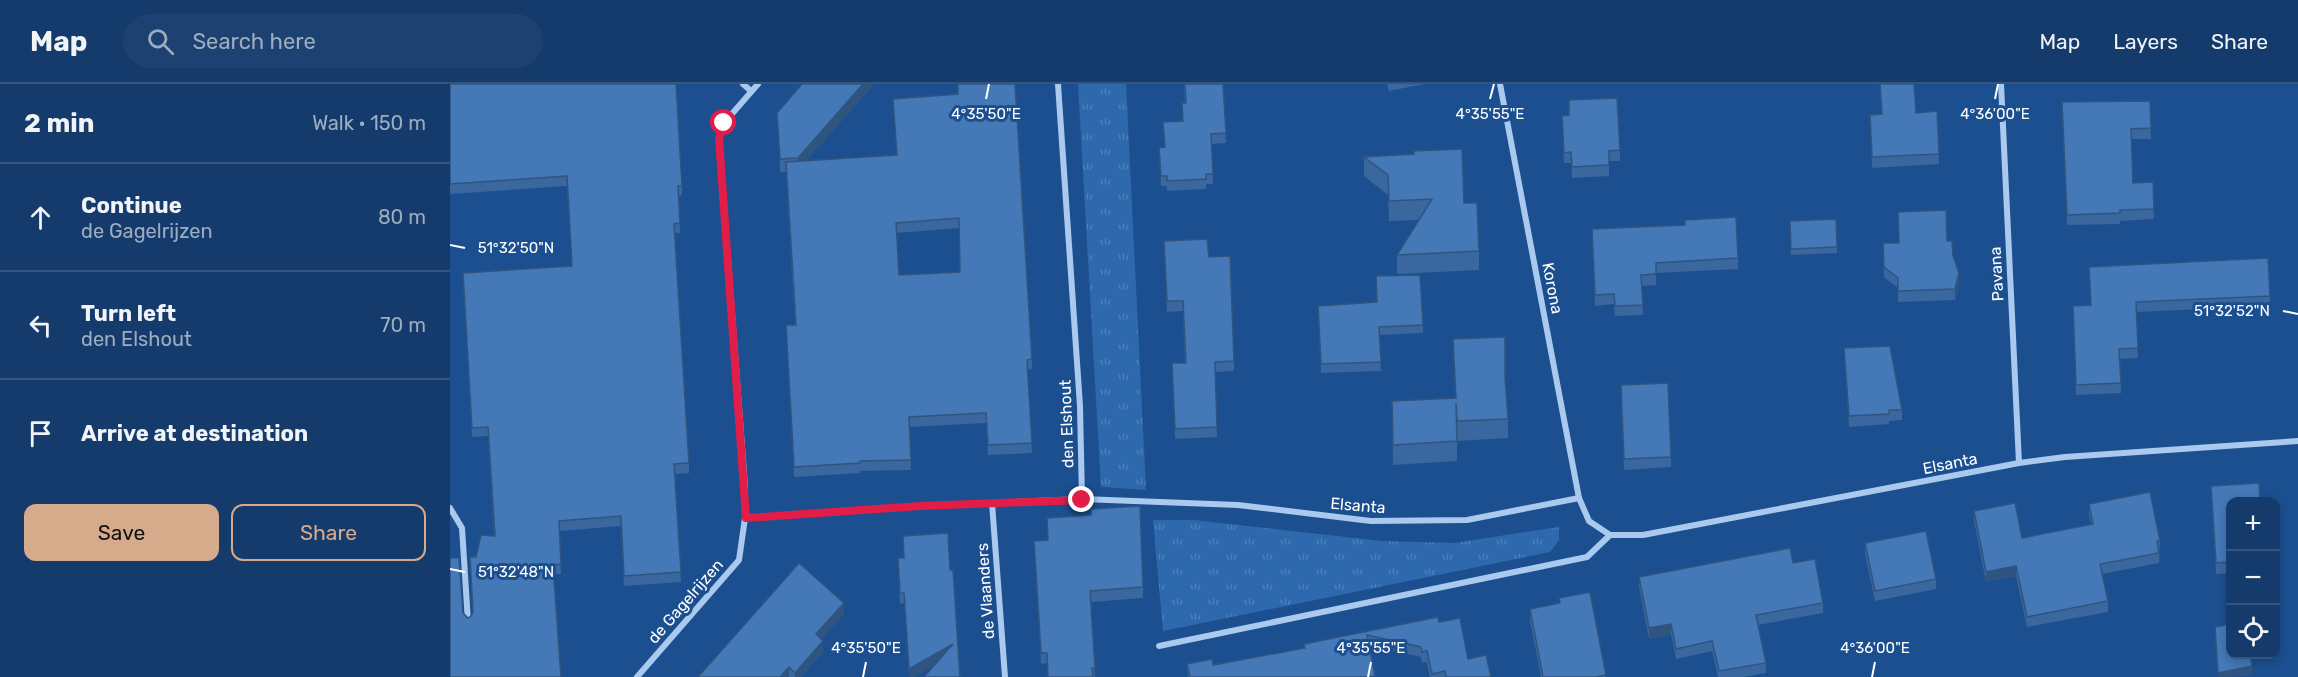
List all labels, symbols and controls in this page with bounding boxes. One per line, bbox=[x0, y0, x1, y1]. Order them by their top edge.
search box bbox=[123, 14, 543, 68]
text: Map bbox=[30, 25, 87, 58]
icon: search bbox=[144, 25, 177, 58]
text: Search here bbox=[192, 28, 316, 55]
text: Map bbox=[2039, 29, 2080, 54]
text: Layers bbox=[2113, 29, 2178, 54]
text: Share bbox=[2211, 29, 2268, 54]
text: 4°35'50"E bbox=[951, 105, 1021, 123]
text: 4°35'55"E bbox=[1456, 105, 1524, 123]
text: 4°36'00"E bbox=[1960, 105, 2030, 123]
text: 2 min bbox=[24, 108, 94, 139]
route start bbox=[710, 109, 736, 135]
text: Walk · 150 m bbox=[312, 111, 426, 135]
text: Continue bbox=[81, 192, 182, 219]
icon: ahead bbox=[24, 201, 57, 234]
text: 80 m bbox=[378, 205, 426, 229]
text: de Gagelrijzen bbox=[81, 219, 213, 243]
text: 51°32'50"N bbox=[478, 239, 554, 257]
street label: Pavana bbox=[1986, 246, 2007, 302]
street label: Korona bbox=[1538, 261, 1567, 315]
text: Turn left bbox=[81, 300, 176, 327]
text: 51°32'52"N bbox=[2194, 302, 2270, 320]
icon: left bbox=[24, 309, 57, 342]
text: 70 m bbox=[380, 313, 426, 337]
text: den Elshout bbox=[81, 327, 192, 351]
street label: den Elshout bbox=[1055, 379, 1078, 469]
icon: arrive bbox=[24, 417, 57, 450]
text: Arrive at destination bbox=[81, 420, 308, 447]
street label: Elsanta bbox=[1921, 449, 1979, 478]
route end bbox=[1068, 486, 1094, 512]
street label: Elsanta bbox=[1330, 494, 1386, 517]
map controls bbox=[2226, 497, 2280, 659]
button: + bbox=[2226, 497, 2280, 551]
button: Save bbox=[24, 504, 219, 561]
button: Share bbox=[231, 504, 426, 561]
street label: de Vlaanders bbox=[973, 542, 998, 640]
button: − bbox=[2226, 551, 2280, 605]
street label: de Gagelrijzen bbox=[644, 555, 727, 647]
text: 51°32'48"N bbox=[478, 563, 554, 581]
button: locate bbox=[2226, 605, 2280, 659]
text: 4°35'50"E bbox=[831, 639, 901, 657]
text: 4°35'55"E bbox=[1337, 639, 1405, 657]
text: 4°36'00"E bbox=[1840, 639, 1910, 657]

